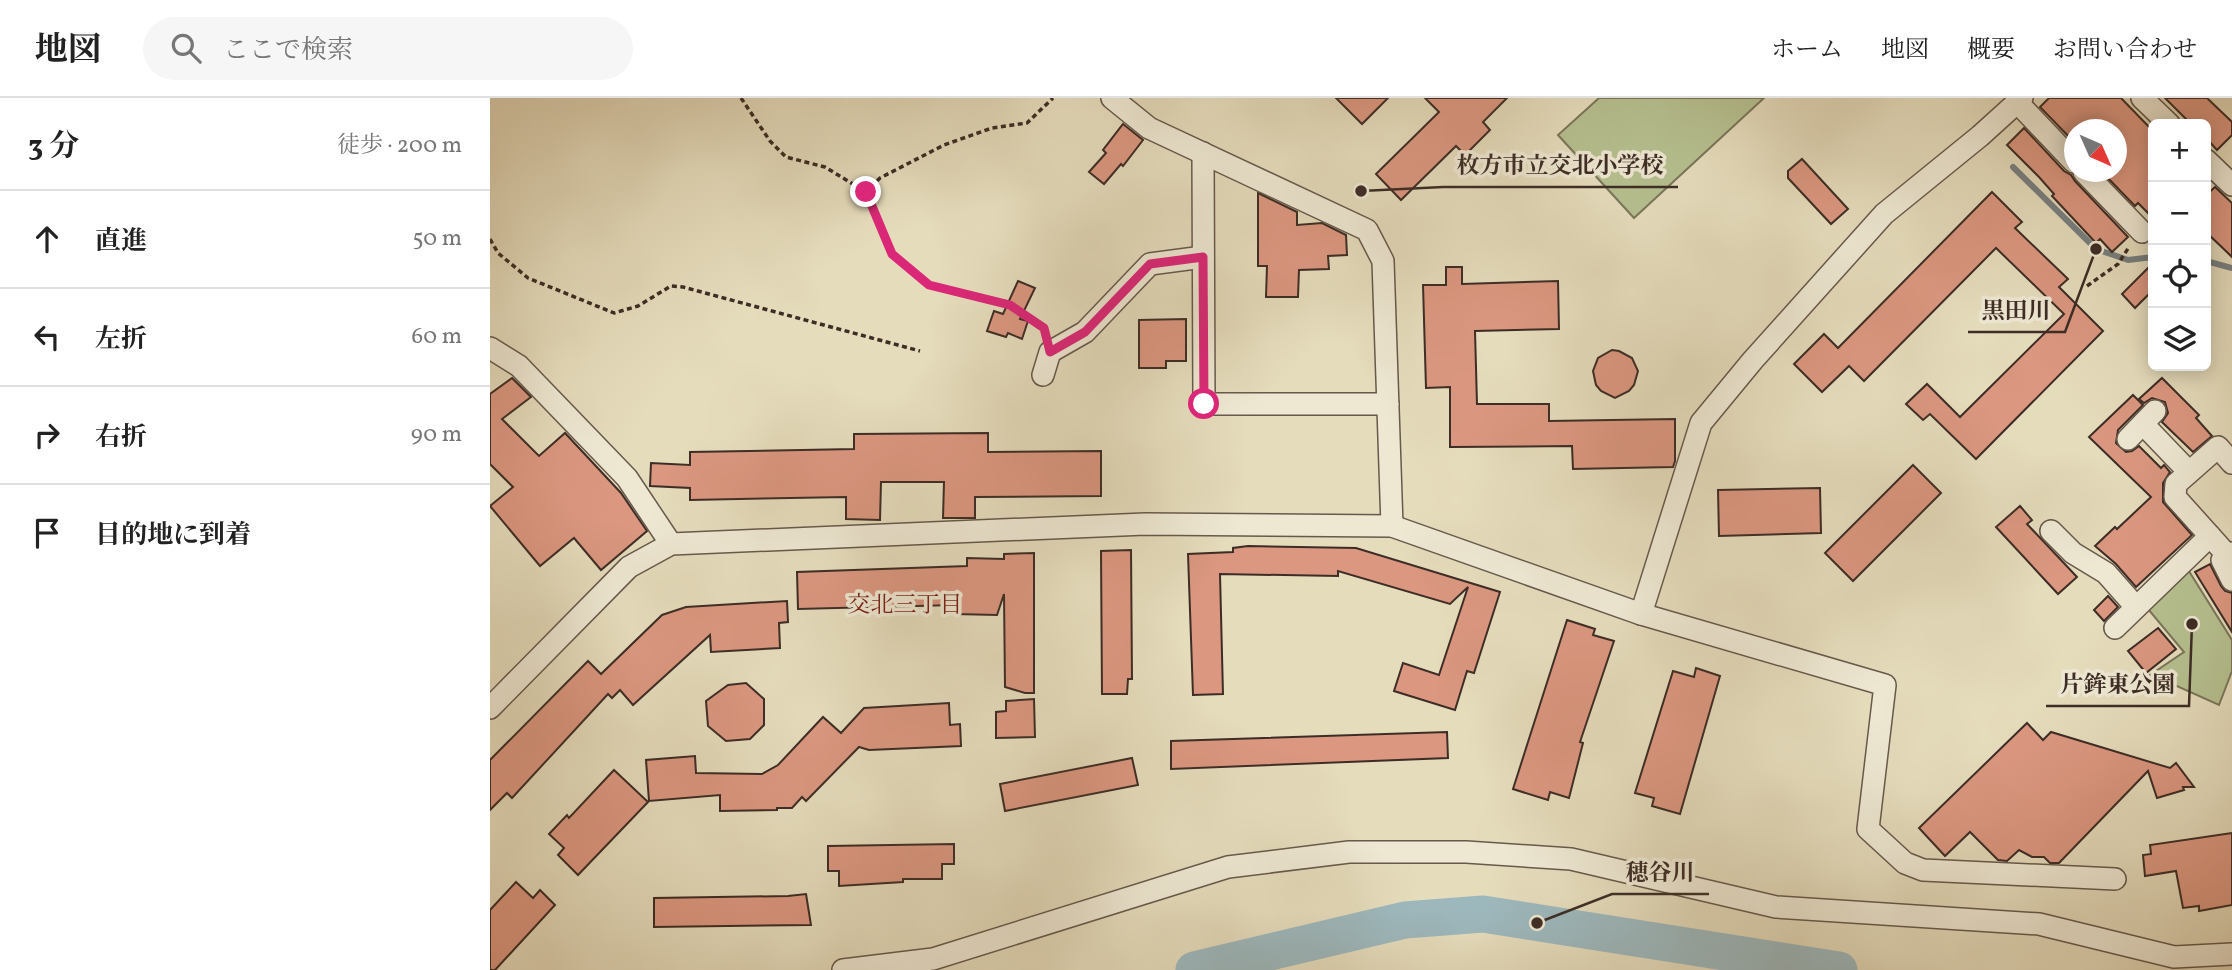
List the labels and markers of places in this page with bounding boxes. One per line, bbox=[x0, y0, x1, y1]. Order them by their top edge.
callout: 枚方市立交北小学校 bbox=[1443, 143, 1678, 187]
callout: 黒田川 bbox=[1968, 288, 2065, 332]
callout: 片鉾東公園 bbox=[2046, 662, 2189, 706]
callout: 穂谷川 bbox=[1612, 850, 1709, 894]

